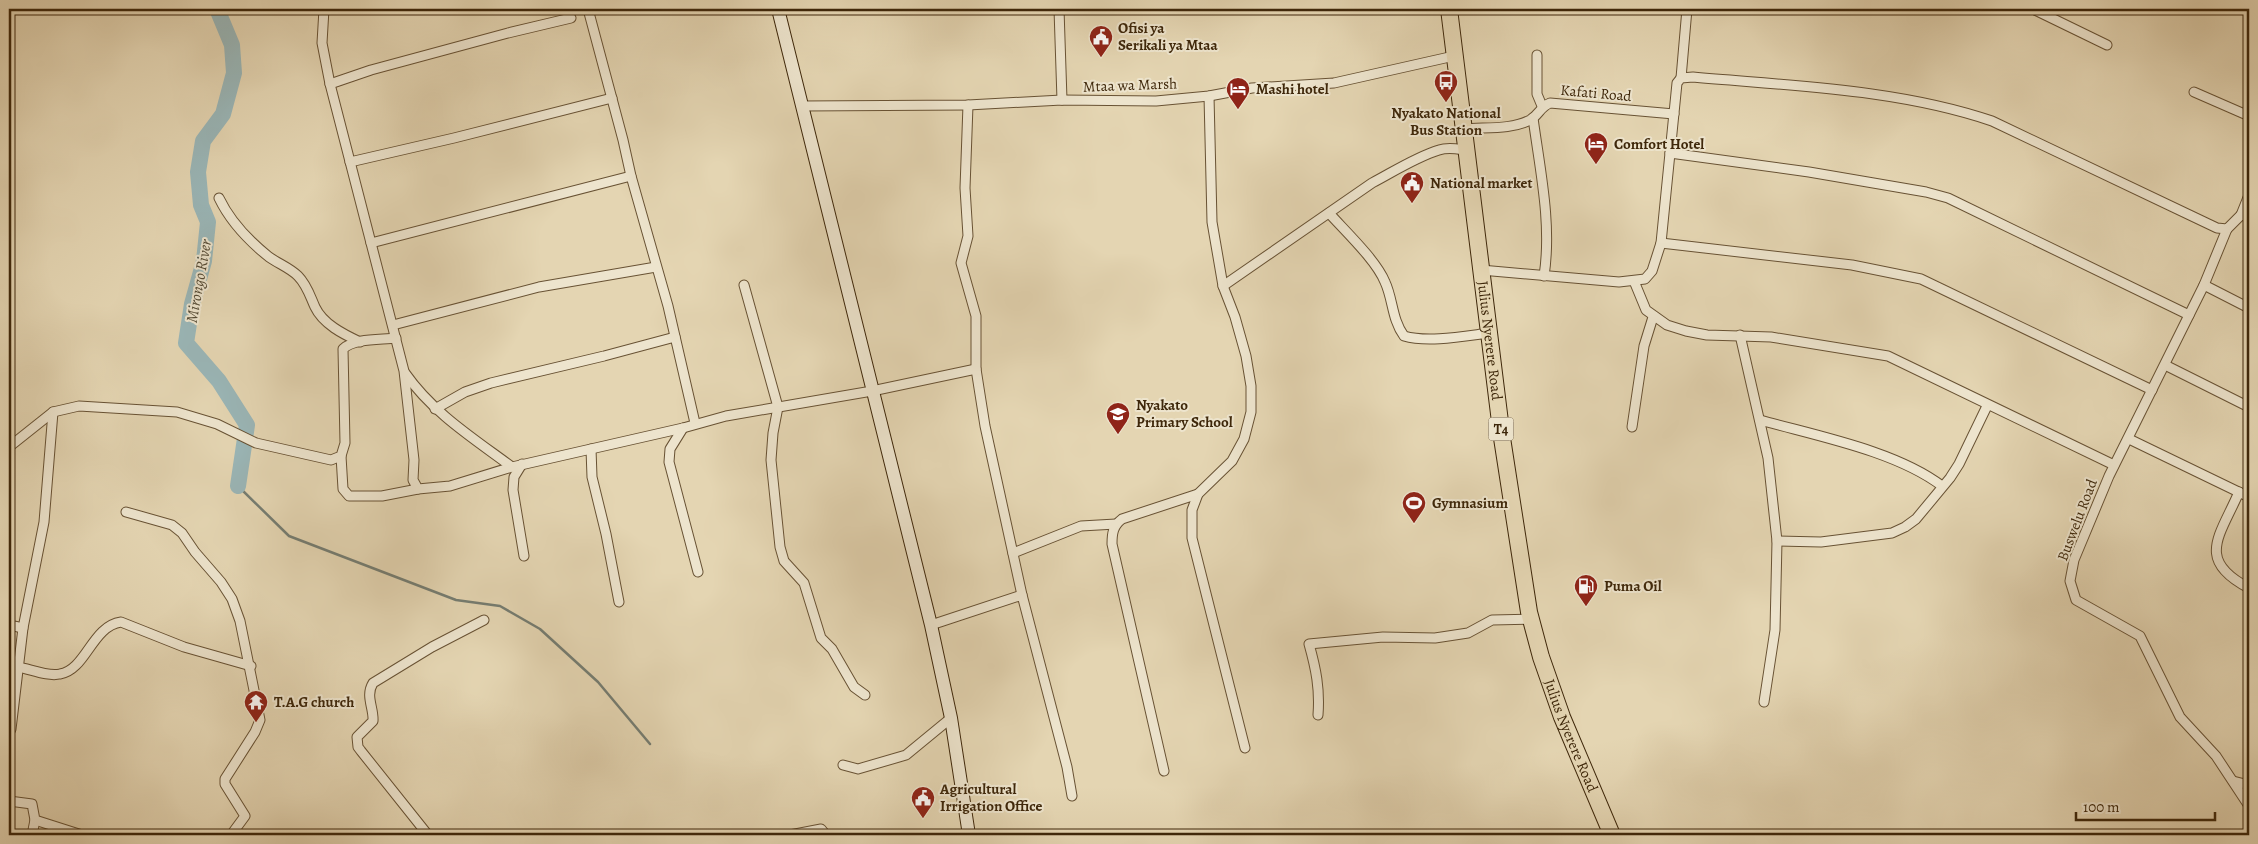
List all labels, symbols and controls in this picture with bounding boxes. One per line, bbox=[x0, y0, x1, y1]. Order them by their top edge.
place label: Ofisi ya Serikali ya Mtaa bbox=[1118, 18, 1218, 55]
public building icon: Ofisi ya Serikali ya Mtaa bbox=[1088, 24, 1114, 58]
bus stop icon: Nyakato National Bus Station bbox=[1433, 69, 1459, 103]
street label: Mtaa wa Marsh bbox=[1083, 73, 1177, 97]
hotel icon: Mashi hotel bbox=[1225, 76, 1251, 110]
place label: Mashi hotel bbox=[1256, 79, 1329, 99]
street label: Kafati Road bbox=[1560, 80, 1633, 106]
place label: Nyakato National Bus Station bbox=[1391, 103, 1501, 140]
hotel icon: Comfort Hotel bbox=[1583, 131, 1609, 165]
place label: Comfort Hotel bbox=[1614, 134, 1704, 154]
public building icon: National market bbox=[1399, 170, 1425, 204]
place label: National market bbox=[1430, 173, 1533, 193]
water label: Mirongo River bbox=[181, 237, 217, 325]
street label: Julius Nyerere Road bbox=[1473, 280, 1507, 402]
place label: Nyakato Primary School bbox=[1136, 395, 1233, 432]
school or university icon: Nyakato Primary School bbox=[1105, 401, 1131, 435]
road number: T4 bbox=[1488, 418, 1514, 440]
street label: Buswelu Road bbox=[2052, 475, 2102, 564]
sports icon: Gymnasium bbox=[1401, 490, 1427, 524]
place label: Gymnasium bbox=[1432, 493, 1508, 513]
fuel station icon: Puma Oil bbox=[1573, 573, 1599, 607]
place label: Puma Oil bbox=[1604, 576, 1662, 596]
street label: Julius Nyerere Road bbox=[1539, 676, 1603, 796]
temple icon: T.A.G church bbox=[243, 689, 269, 723]
place label: T.A.G church bbox=[274, 692, 354, 712]
place label: Agricultural Irrigation Office bbox=[939, 779, 1043, 816]
public building icon: Agricultural Irrigation Office bbox=[910, 785, 936, 819]
scale bar bbox=[2076, 789, 2214, 821]
text: 100 m bbox=[2083, 797, 2120, 817]

